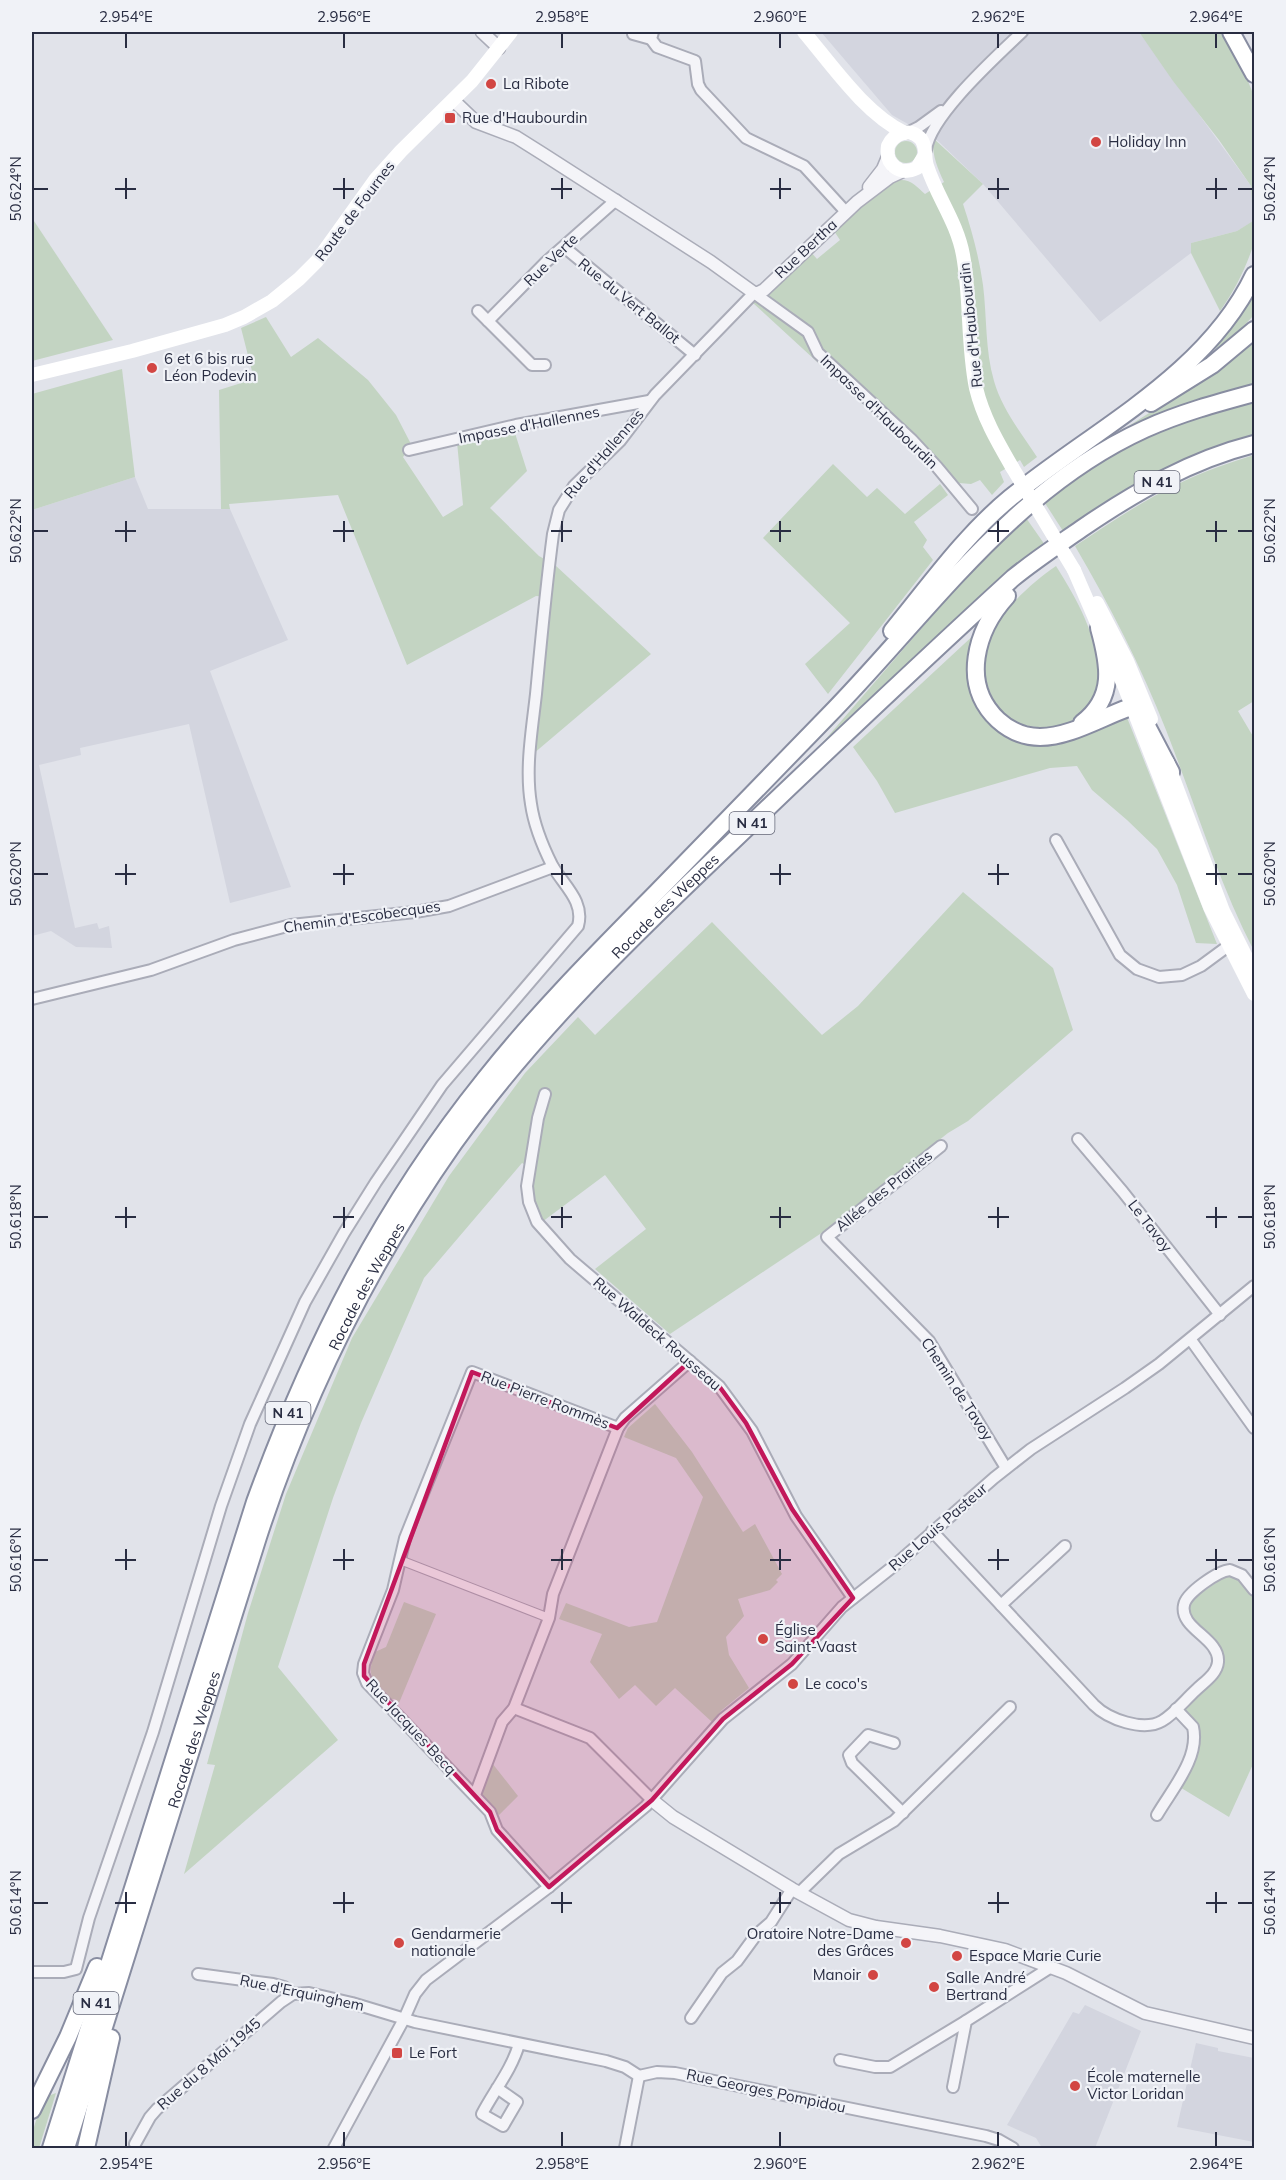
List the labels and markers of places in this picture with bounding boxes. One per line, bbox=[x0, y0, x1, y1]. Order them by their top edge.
place label: La Ribote bbox=[503, 74, 569, 93]
marker: La Ribote bbox=[484, 77, 498, 91]
place label: Rue d'Haubourdin bbox=[462, 108, 588, 127]
marker: Rue d'Haubourdin bbox=[443, 111, 457, 125]
place label: Holiday Inn bbox=[1108, 132, 1186, 151]
marker: Holiday Inn bbox=[1089, 135, 1103, 149]
place label: 6 et 6 bis rue Léon Podevin bbox=[164, 349, 257, 385]
marker: 6 et 6 bis rue Léon Podevin bbox=[145, 361, 159, 375]
place label: Église Saint-Vaast bbox=[775, 1620, 857, 1656]
marker: Église Saint-Vaast bbox=[756, 1632, 770, 1646]
place label: Le coco's bbox=[805, 1674, 868, 1693]
marker: Le coco's bbox=[786, 1677, 800, 1691]
place label: Gendarmerie nationale bbox=[411, 1924, 501, 1960]
place label: Oratoire Notre-Dame des Grâces bbox=[747, 1924, 894, 1960]
marker: Gendarmerie nationale bbox=[392, 1936, 406, 1950]
marker: Oratoire Notre-Dame des Grâces bbox=[899, 1936, 913, 1950]
place label: Espace Marie Curie bbox=[969, 1946, 1101, 1965]
marker: Espace Marie Curie bbox=[950, 1949, 964, 1963]
place label: Manoir bbox=[813, 1965, 862, 1984]
marker: Manoir bbox=[866, 1968, 880, 1982]
place label: Salle André Bertrand bbox=[946, 1968, 1026, 2004]
marker: Salle André Bertrand bbox=[927, 1980, 941, 1994]
place label: Le Fort bbox=[409, 2043, 457, 2062]
marker: Le Fort bbox=[390, 2046, 404, 2060]
place label: École maternelle Victor Loridan bbox=[1087, 2067, 1200, 2103]
marker: École maternelle Victor Loridan bbox=[1068, 2079, 1082, 2093]

